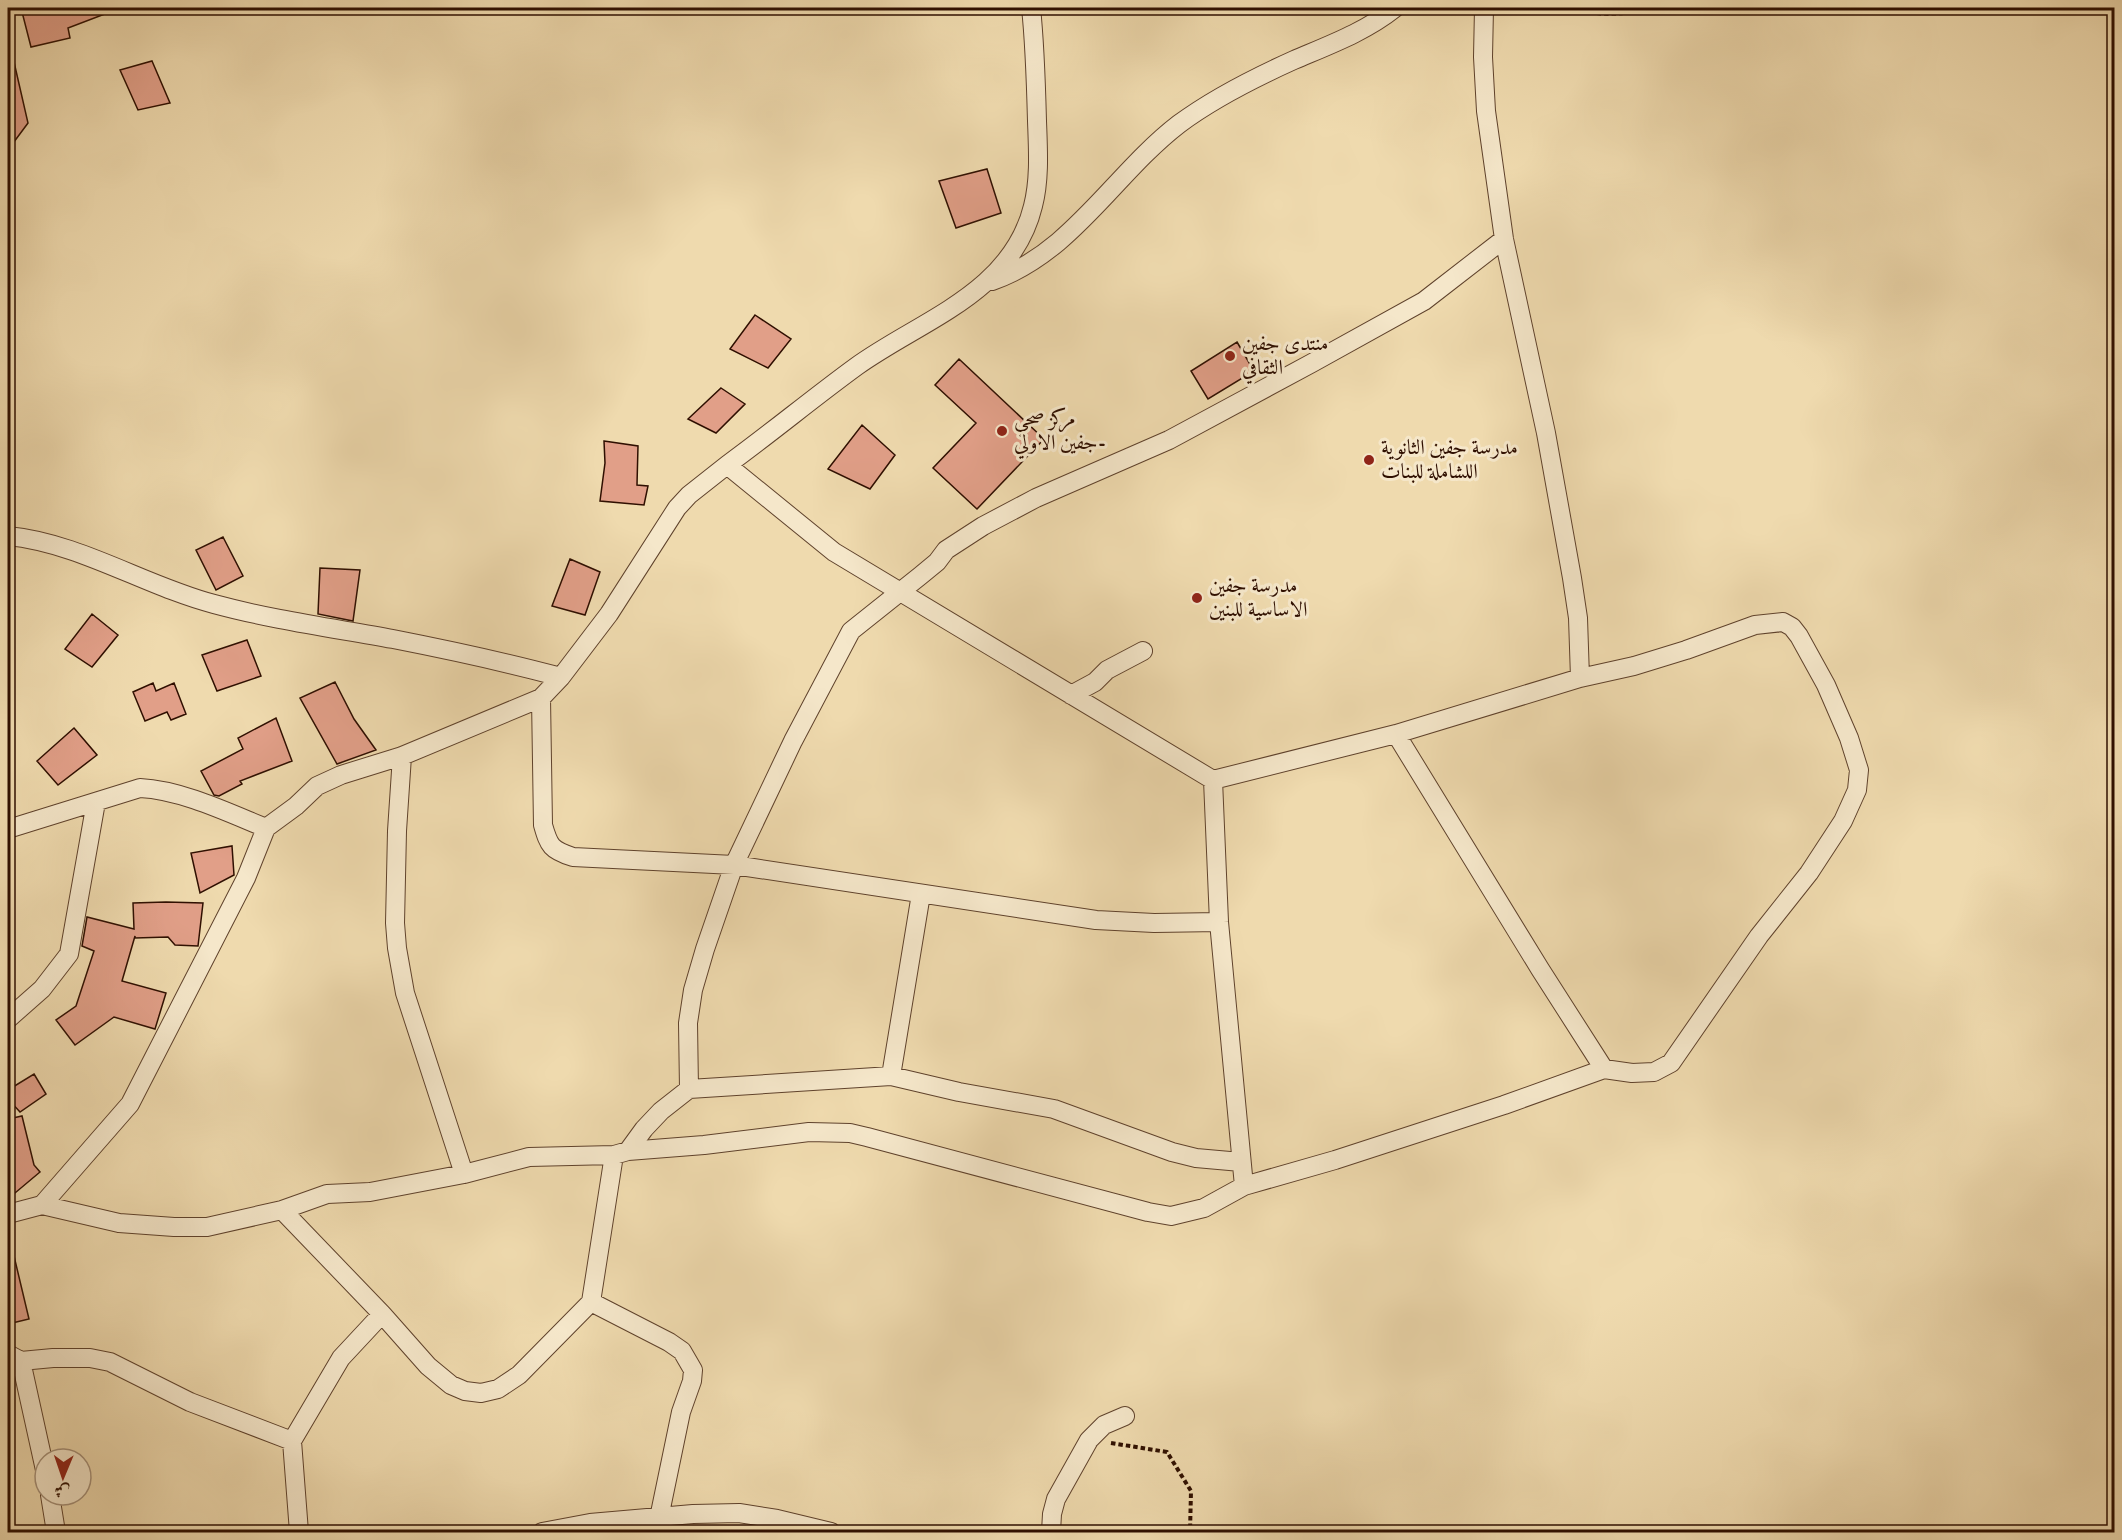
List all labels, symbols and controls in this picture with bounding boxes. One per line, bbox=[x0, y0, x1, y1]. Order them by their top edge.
place label: منتدى جفين الثقافي bbox=[1242, 331, 1329, 384]
marker: منتدى جفين الثقافي bbox=[1223, 349, 1237, 363]
place label: مركز صحي جفين الاولي- bbox=[1014, 406, 1106, 459]
marker: مركز صحي جفين الاولي- bbox=[995, 424, 1009, 438]
place label: مدرسة جفين الثانوية اللشاملة للبنات bbox=[1381, 435, 1518, 485]
marker: مدرسة جفين الثانوية اللشاملة للبنات bbox=[1362, 453, 1376, 467]
place label: مدرسة جفين الاساسية للبنين bbox=[1209, 573, 1307, 623]
marker: مدرسة جفين الاساسية للبنين bbox=[1190, 591, 1204, 605]
north arrow bbox=[33, 1447, 93, 1507]
text: ش bbox=[54, 1481, 71, 1501]

